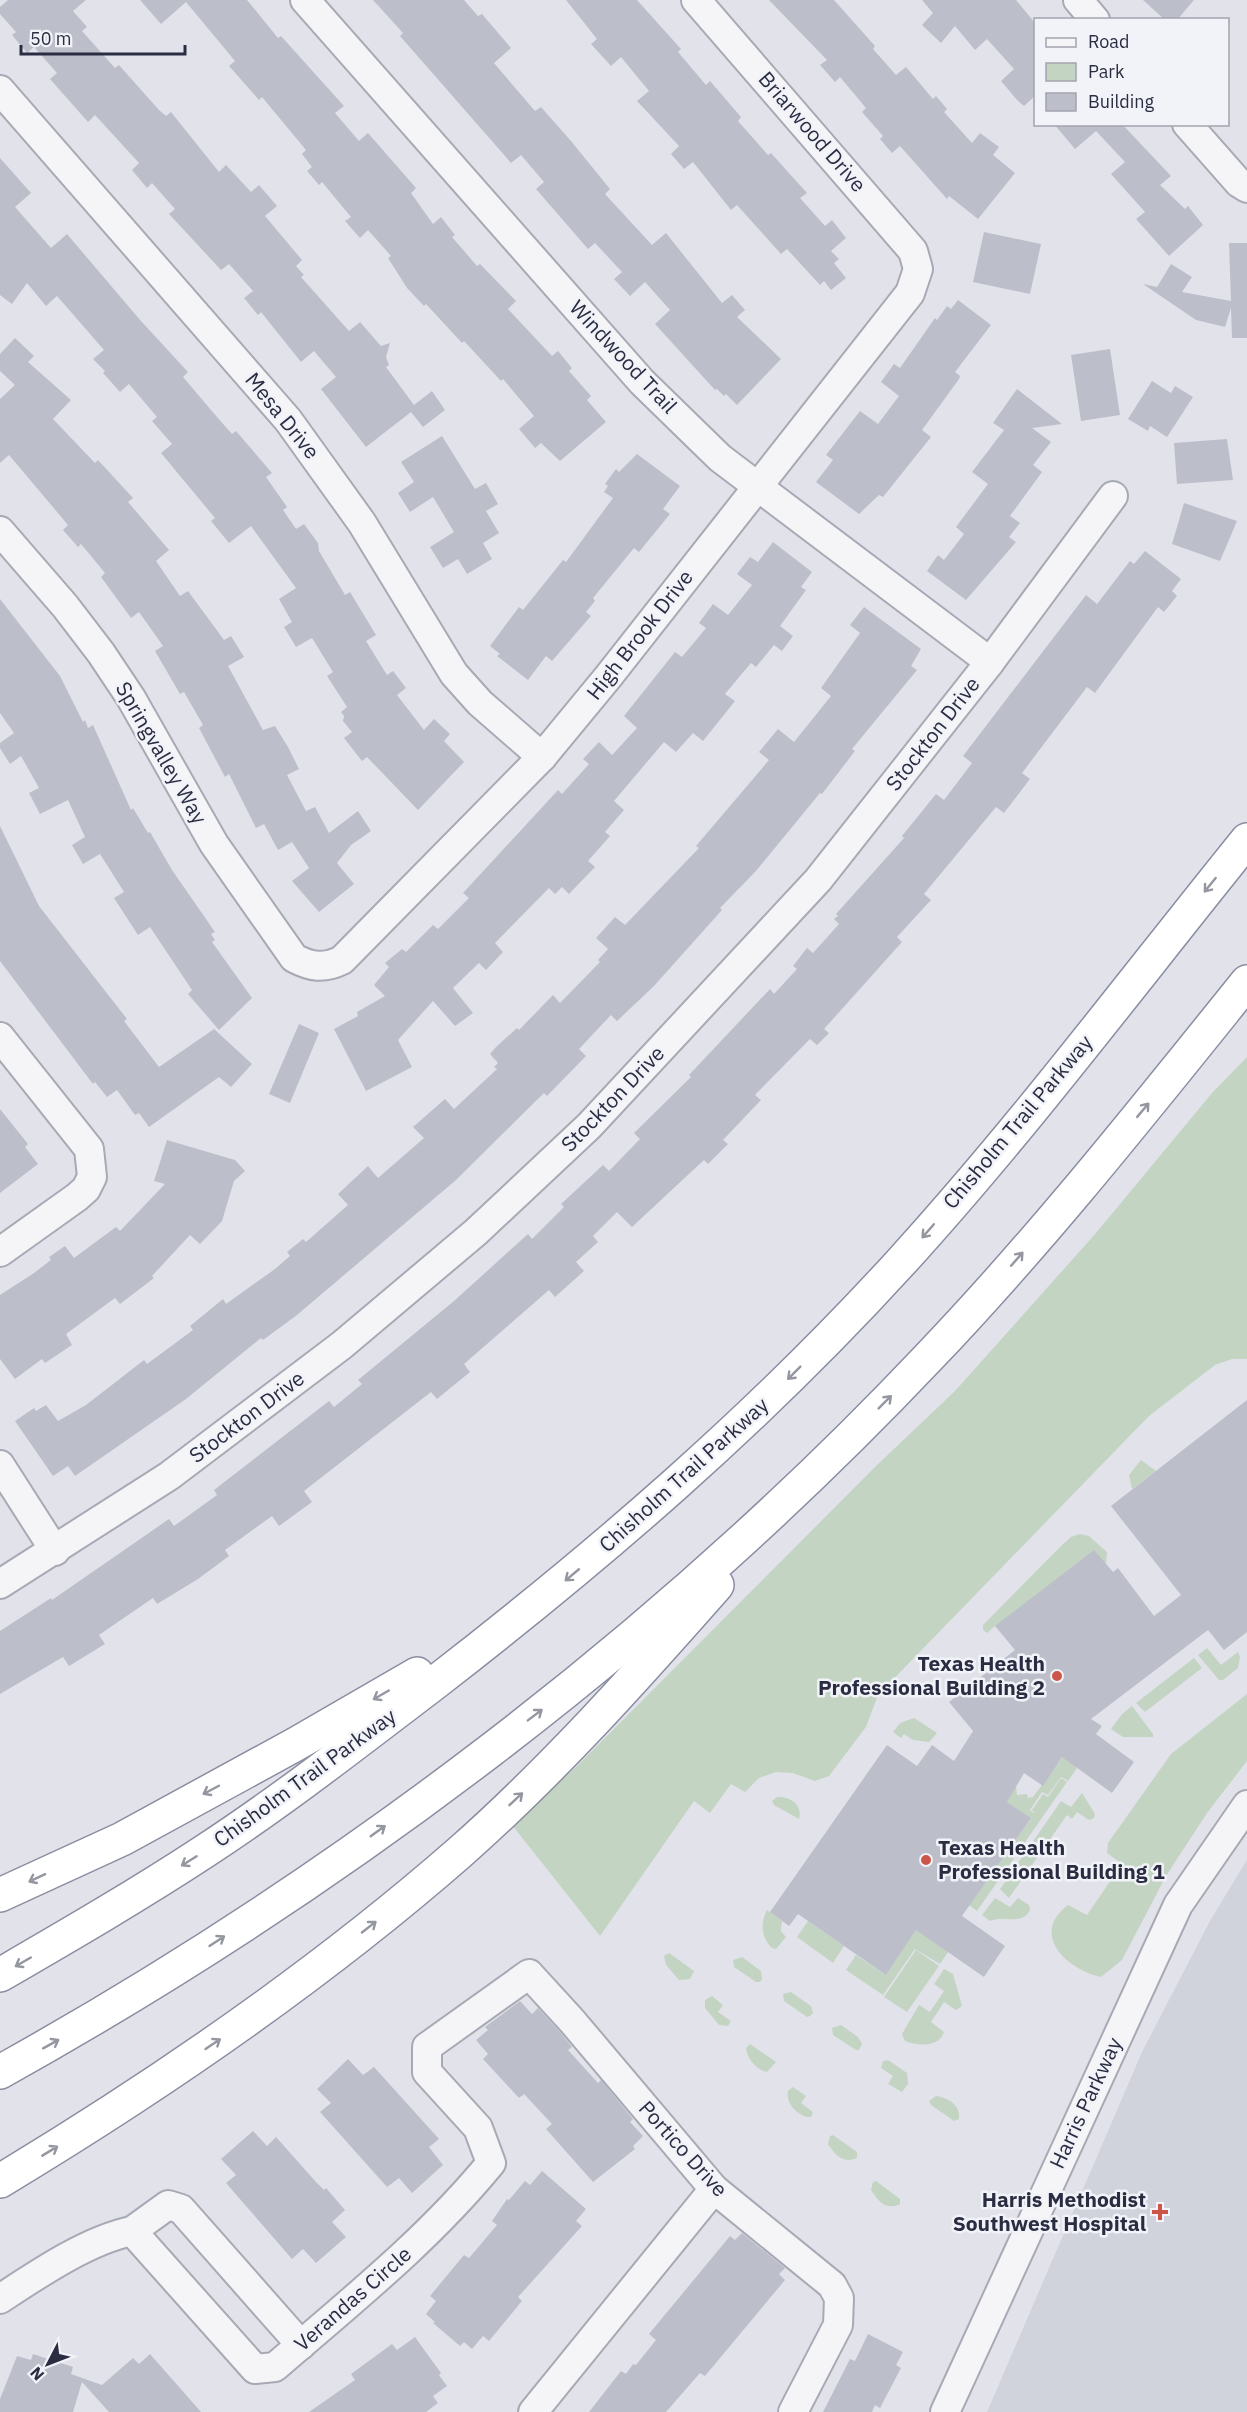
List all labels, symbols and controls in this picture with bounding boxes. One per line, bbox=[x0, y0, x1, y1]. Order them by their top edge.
scale bar bbox=[21, 18, 184, 56]
legend bbox=[1034, 18, 1229, 126]
text: 50 m bbox=[30, 27, 72, 50]
text: Road bbox=[1088, 30, 1129, 53]
text: Park bbox=[1088, 60, 1125, 83]
street label: Briarwood Drive bbox=[753, 65, 873, 198]
text: Building bbox=[1088, 90, 1155, 113]
street label: Windwood Trail bbox=[564, 294, 684, 419]
street label: Mesa Drive bbox=[239, 366, 326, 464]
street label: High Brook Drive bbox=[580, 564, 699, 705]
street label: Stockton Drive bbox=[879, 671, 986, 796]
street label: Springvalley Way bbox=[110, 676, 214, 829]
one-way arrow bbox=[1204, 877, 1217, 893]
street label: Chisholm Trail Parkway bbox=[936, 1028, 1099, 1214]
street label: Stockton Drive bbox=[555, 1039, 670, 1157]
one-way arrow bbox=[1136, 1103, 1150, 1118]
one-way arrow bbox=[921, 1223, 934, 1239]
one-way arrow bbox=[1010, 1252, 1024, 1267]
street label: Stockton Drive bbox=[183, 1364, 310, 1469]
one-way arrow bbox=[786, 1365, 801, 1380]
street label: Chisholm Trail Parkway bbox=[593, 1390, 774, 1558]
one-way arrow bbox=[877, 1395, 892, 1410]
one-way arrow bbox=[565, 1568, 580, 1582]
place label: Texas Health Professional Building 2 bbox=[818, 1649, 1045, 1701]
marker: Texas Health Professional Building 2 bbox=[1050, 1669, 1064, 1683]
one-way arrow bbox=[373, 1689, 390, 1701]
street label: Chisholm Trail Parkway bbox=[208, 1701, 402, 1853]
one-way arrow bbox=[526, 1709, 542, 1722]
one-way arrow bbox=[203, 1784, 220, 1796]
one-way arrow bbox=[508, 1792, 523, 1806]
one-way arrow bbox=[370, 1825, 386, 1838]
place label: Texas Health Professional Building 1 bbox=[938, 1833, 1165, 1885]
marker: Texas Health Professional Building 1 bbox=[919, 1853, 933, 1867]
one-way arrow bbox=[181, 1854, 198, 1867]
one-way arrow bbox=[28, 1873, 46, 1884]
one-way arrow bbox=[361, 1921, 377, 1934]
one-way arrow bbox=[208, 1935, 225, 1947]
one-way arrow bbox=[15, 1956, 32, 1968]
street label: Harris Parkway bbox=[1042, 2032, 1128, 2173]
one-way arrow bbox=[42, 2037, 59, 2049]
one-way arrow bbox=[204, 2038, 221, 2050]
street label: Portico Drive bbox=[633, 2094, 734, 2202]
one-way arrow bbox=[41, 2145, 58, 2157]
place label: Harris Methodist Southwest Hospital bbox=[953, 2185, 1146, 2237]
marker: Harris Methodist Southwest Hospital bbox=[1151, 2203, 1169, 2221]
street label: Verandas Circle bbox=[288, 2240, 417, 2357]
north arrow bbox=[18, 2334, 78, 2394]
text: N bbox=[26, 2363, 48, 2385]

